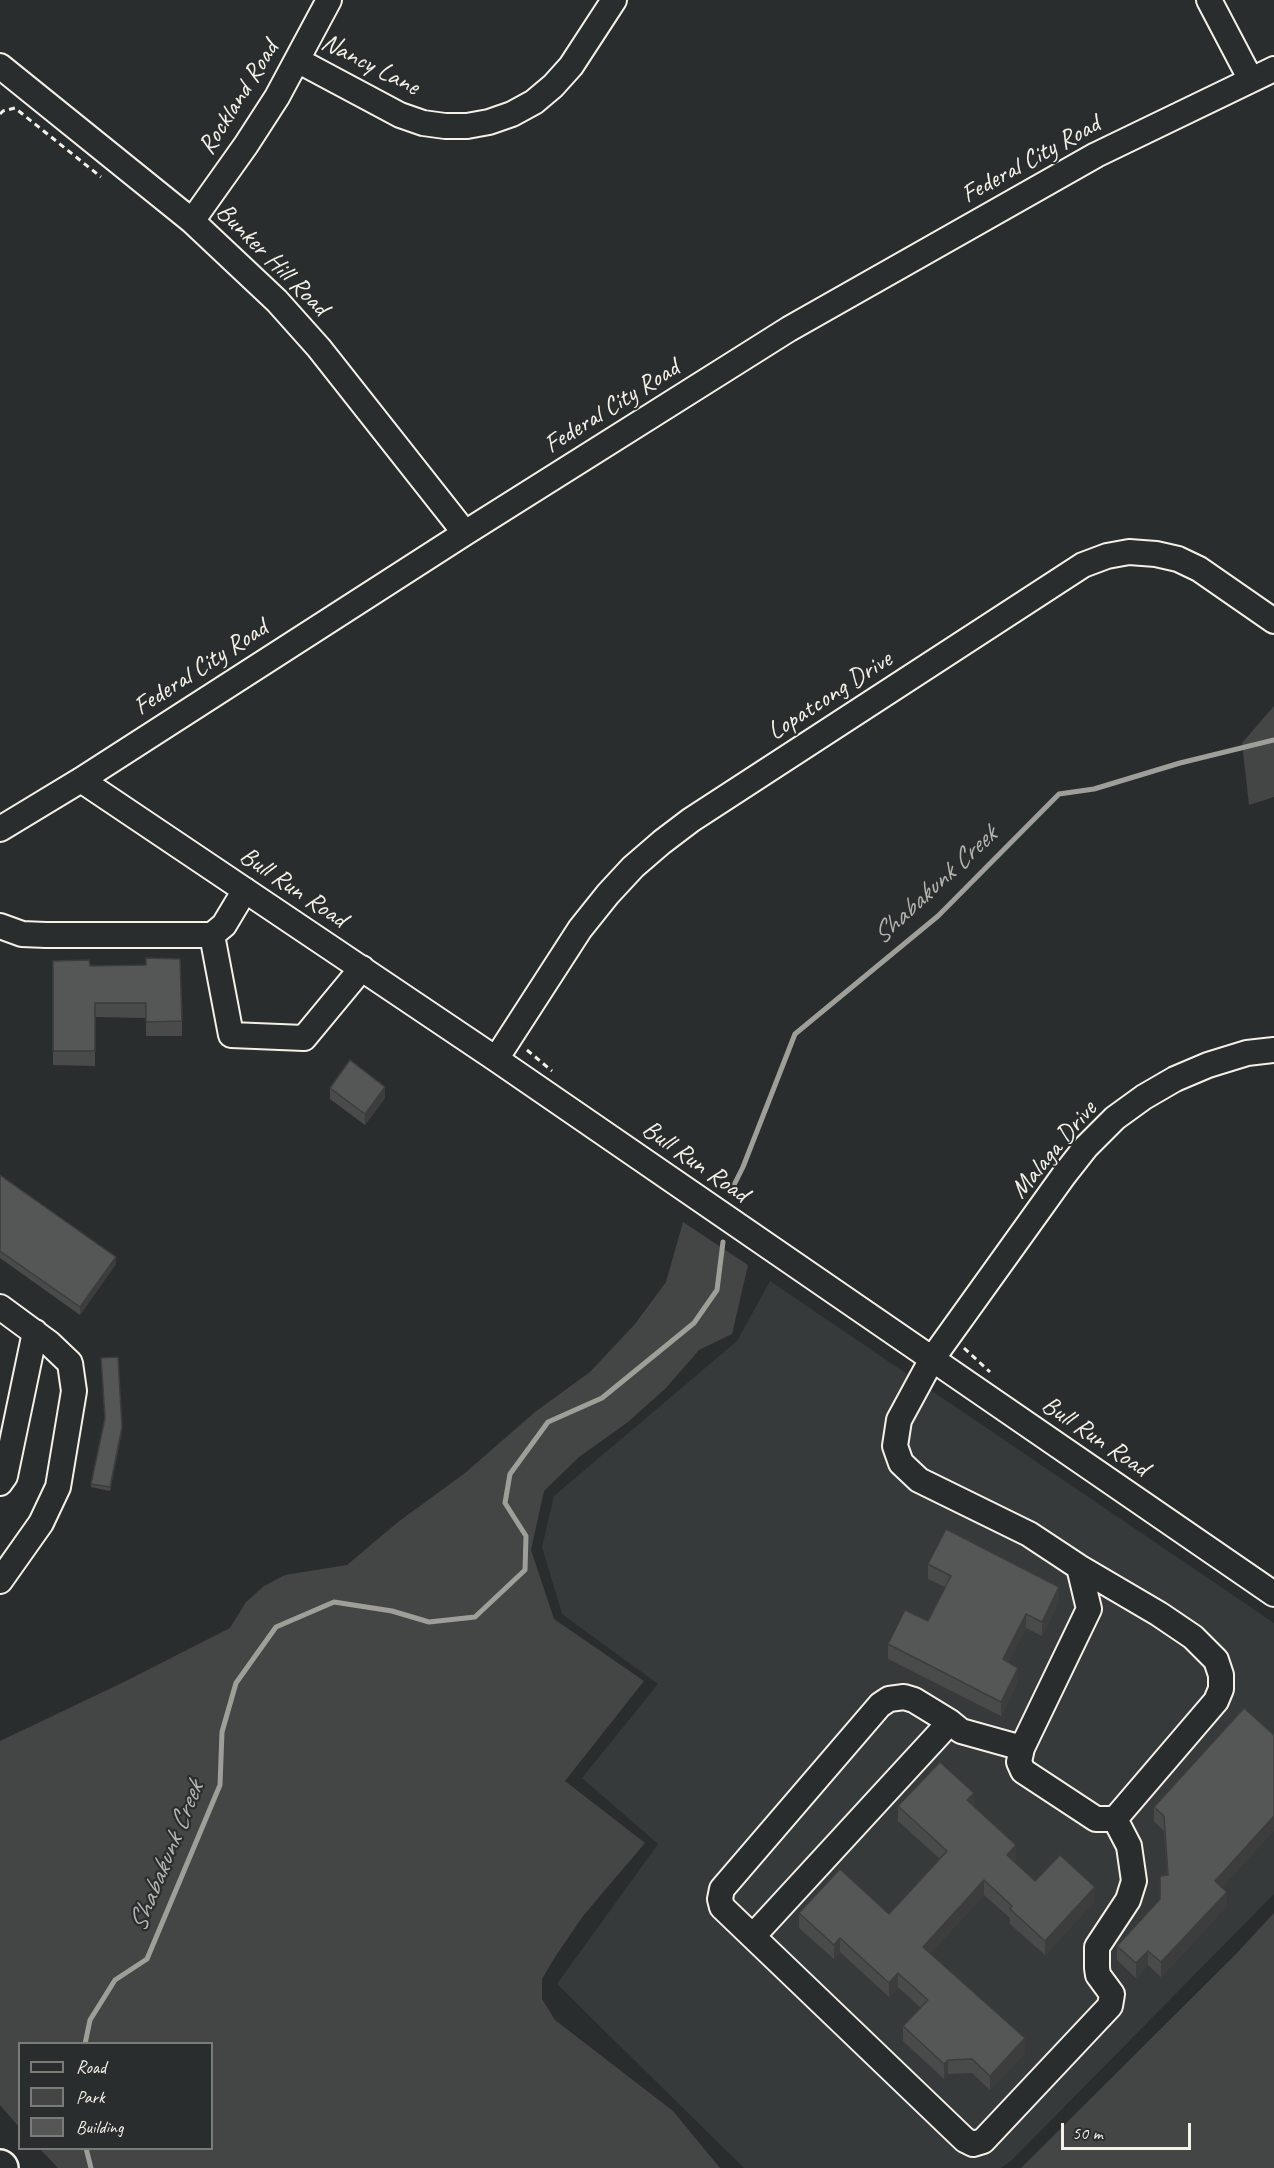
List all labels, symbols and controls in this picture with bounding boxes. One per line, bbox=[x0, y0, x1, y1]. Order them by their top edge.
street label: Nancy Lane bbox=[316, 27, 424, 103]
street label: Rockland Road bbox=[192, 35, 286, 161]
street label: Federal City Road bbox=[956, 109, 1106, 211]
street label: Bunker Hill Road bbox=[209, 197, 335, 323]
street label: Federal City Road bbox=[539, 353, 685, 461]
street label: Federal City Road bbox=[128, 613, 274, 723]
street label: Lopatcong Drive bbox=[762, 644, 898, 748]
water label: Shabakunk Creek bbox=[866, 820, 1004, 952]
street label: Bull Run Road bbox=[233, 841, 353, 935]
street label: Malaga Drive bbox=[1004, 1095, 1104, 1205]
street label: Bull Run Road bbox=[636, 1114, 754, 1210]
street label: Bull Run Road bbox=[1035, 1390, 1155, 1484]
water label: Shabakunk Creek bbox=[122, 1777, 212, 1937]
legend bbox=[18, 2042, 213, 2150]
text: Road bbox=[76, 2056, 106, 2078]
text: Park bbox=[76, 2086, 105, 2108]
scale bar bbox=[1064, 2111, 1194, 2149]
text: Building bbox=[76, 2116, 123, 2138]
text: 50 m bbox=[1072, 2122, 1103, 2144]

